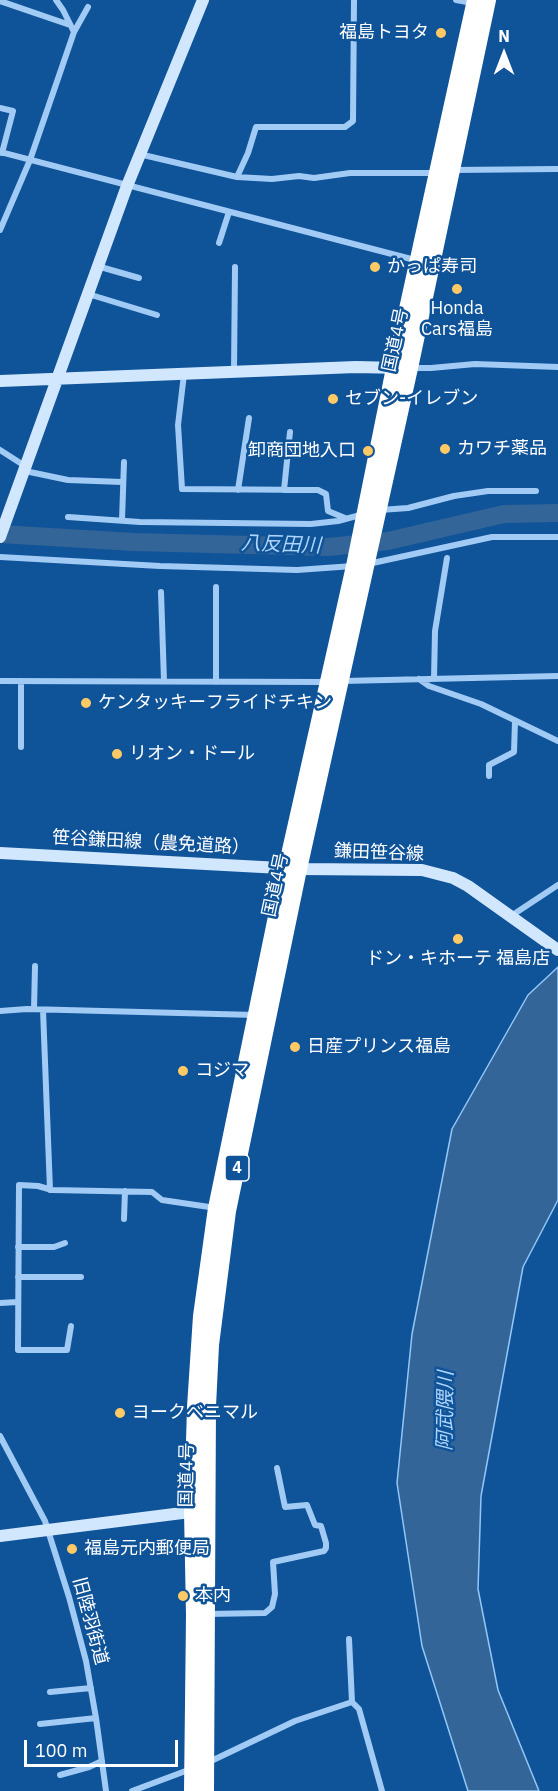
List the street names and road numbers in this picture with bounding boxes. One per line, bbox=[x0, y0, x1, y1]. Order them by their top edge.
street label: 国道4号 bbox=[379, 306, 413, 374]
street label: 笹谷鎌田線（農免道路） bbox=[52, 827, 250, 859]
street label: 鎌田笹谷線 bbox=[334, 841, 424, 865]
street label: 国道4号 bbox=[259, 851, 293, 919]
road number: 4 bbox=[225, 1155, 249, 1181]
street label: 国道4号 bbox=[176, 1442, 198, 1508]
street label: 旧陸羽街道 bbox=[68, 1575, 112, 1667]

